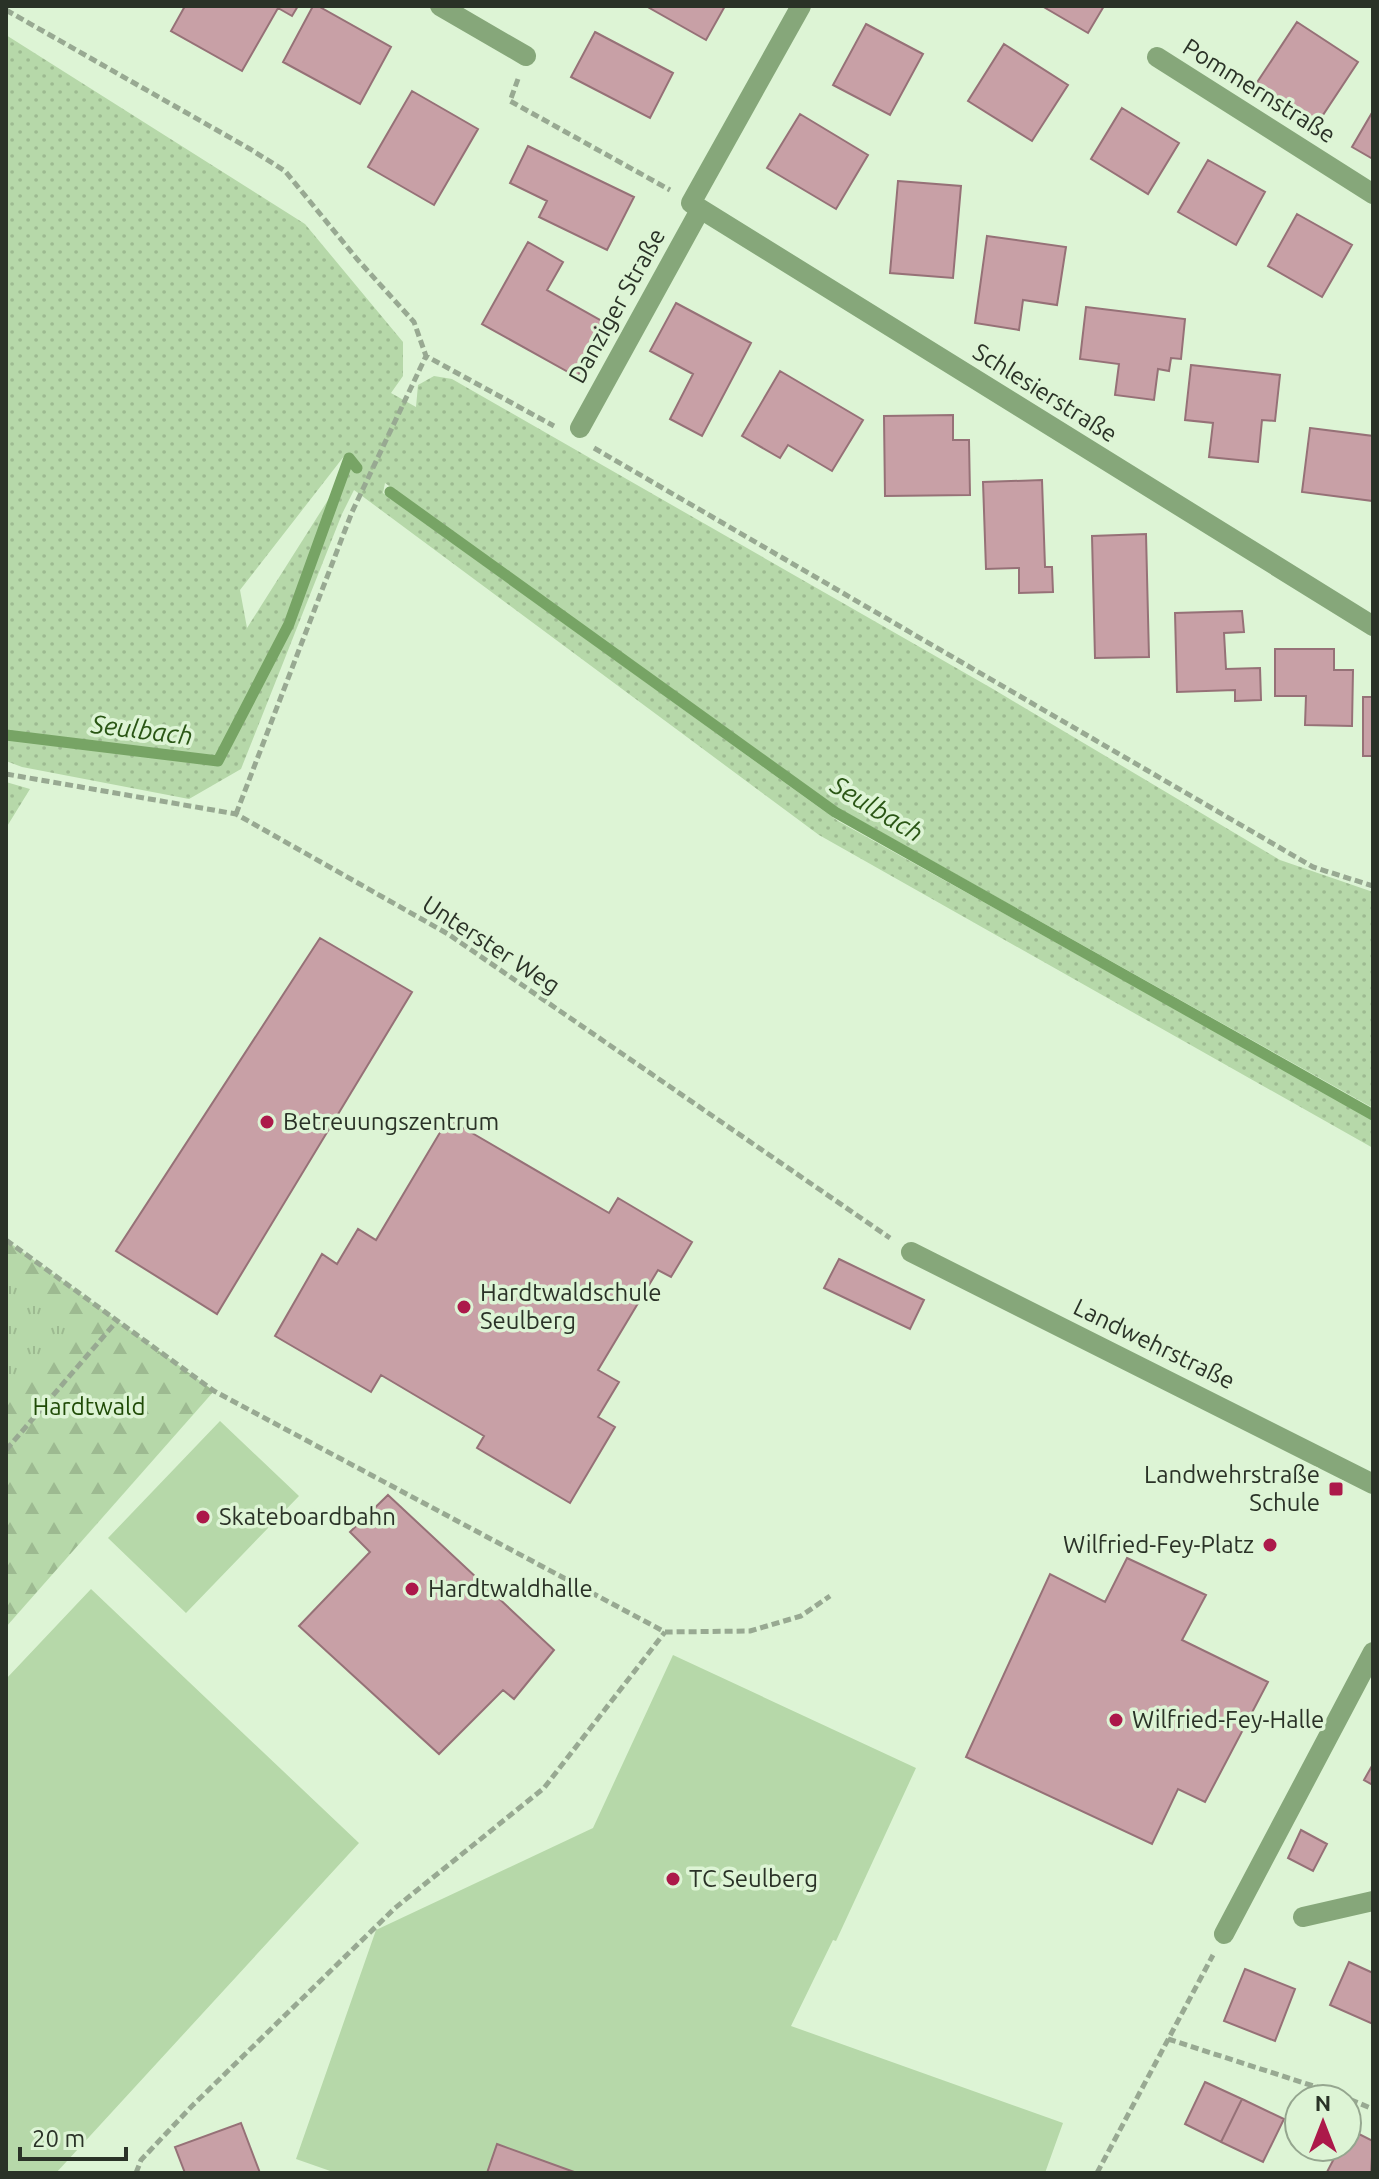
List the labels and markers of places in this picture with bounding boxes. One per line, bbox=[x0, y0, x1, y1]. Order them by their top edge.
place label: Betreuungszentrum bbox=[283, 1108, 499, 1135]
marker: Betreuungszentrum bbox=[258, 1113, 276, 1131]
place label: Hardtwaldschule Seulberg bbox=[480, 1279, 661, 1334]
marker: Hardtwaldschule Seulberg bbox=[455, 1298, 473, 1316]
place label: Landwehrstraße Schule bbox=[1144, 1461, 1320, 1516]
marker: Landwehrstraße Schule bbox=[1327, 1480, 1345, 1498]
place label: Skateboardbahn bbox=[219, 1503, 396, 1530]
marker: Skateboardbahn bbox=[194, 1508, 212, 1526]
place label: Wilfried-Fey-Platz bbox=[1063, 1531, 1254, 1558]
marker: Wilfried-Fey-Platz bbox=[1261, 1536, 1279, 1554]
place label: Hardtwaldhalle bbox=[428, 1575, 593, 1602]
marker: Hardtwaldhalle bbox=[403, 1580, 421, 1598]
place label: Wilfried-Fey-Halle bbox=[1132, 1706, 1324, 1733]
marker: Wilfried-Fey-Halle bbox=[1107, 1711, 1125, 1729]
place label: TC Seulberg bbox=[689, 1865, 818, 1892]
marker: TC Seulberg bbox=[664, 1870, 682, 1888]

